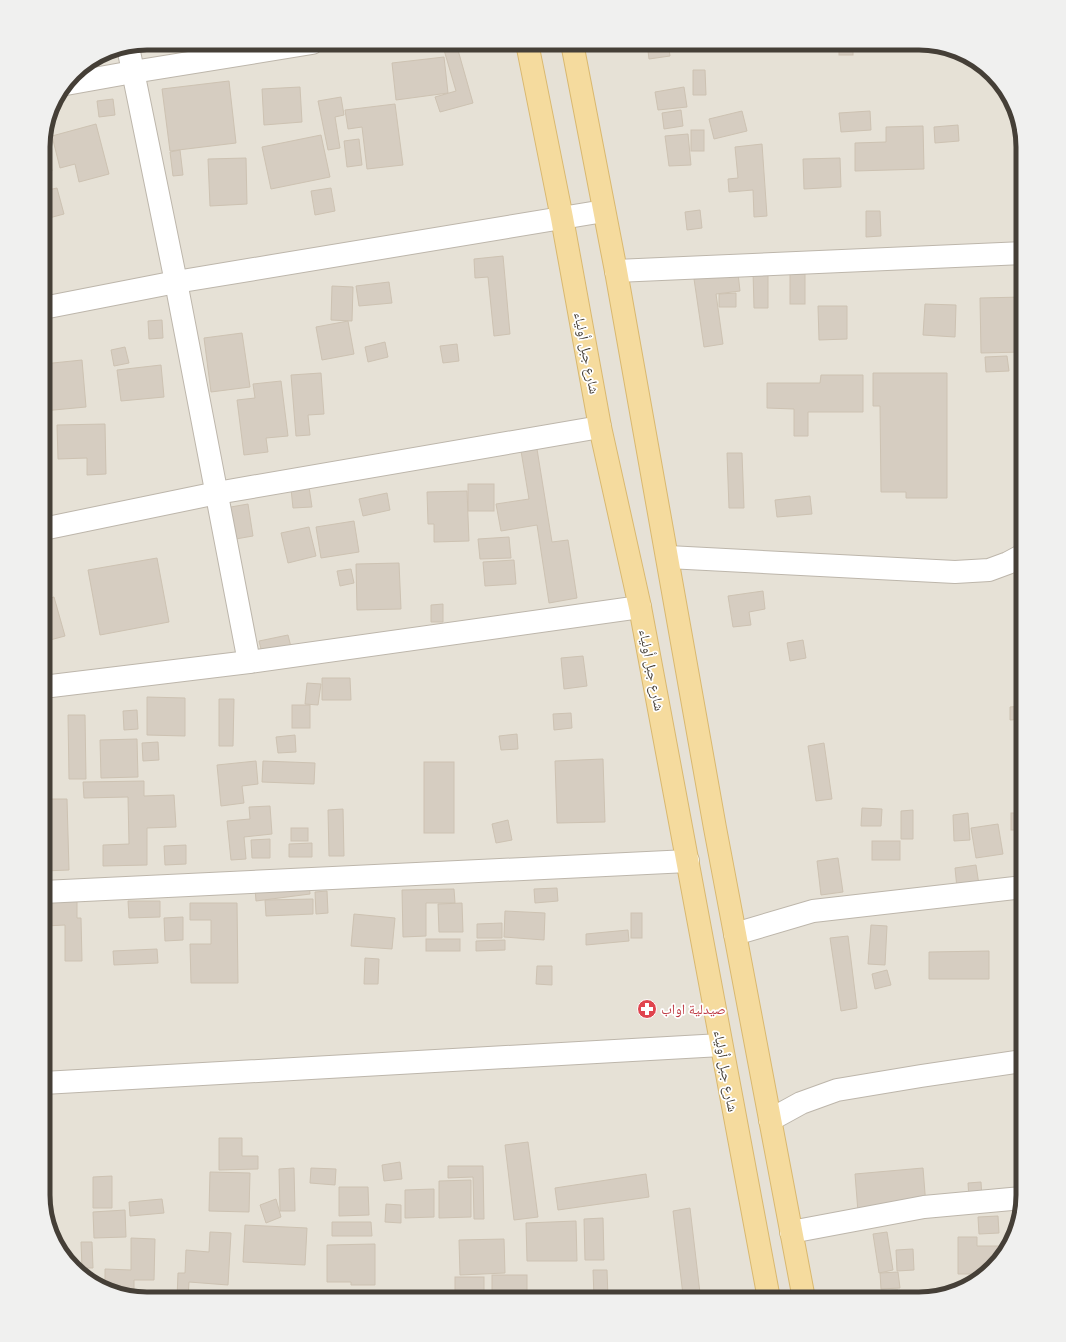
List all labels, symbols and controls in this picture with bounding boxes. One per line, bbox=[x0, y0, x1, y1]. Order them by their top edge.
street label: شارع جبل أولياء bbox=[569, 310, 605, 396]
street label: شارع جبل أولياء bbox=[634, 627, 670, 713]
pharmacy icon: صيدلية اواب bbox=[636, 998, 658, 1020]
place label: صيدلية اواب bbox=[661, 999, 726, 1018]
street label: شارع جبل أولياء bbox=[709, 1029, 743, 1113]

